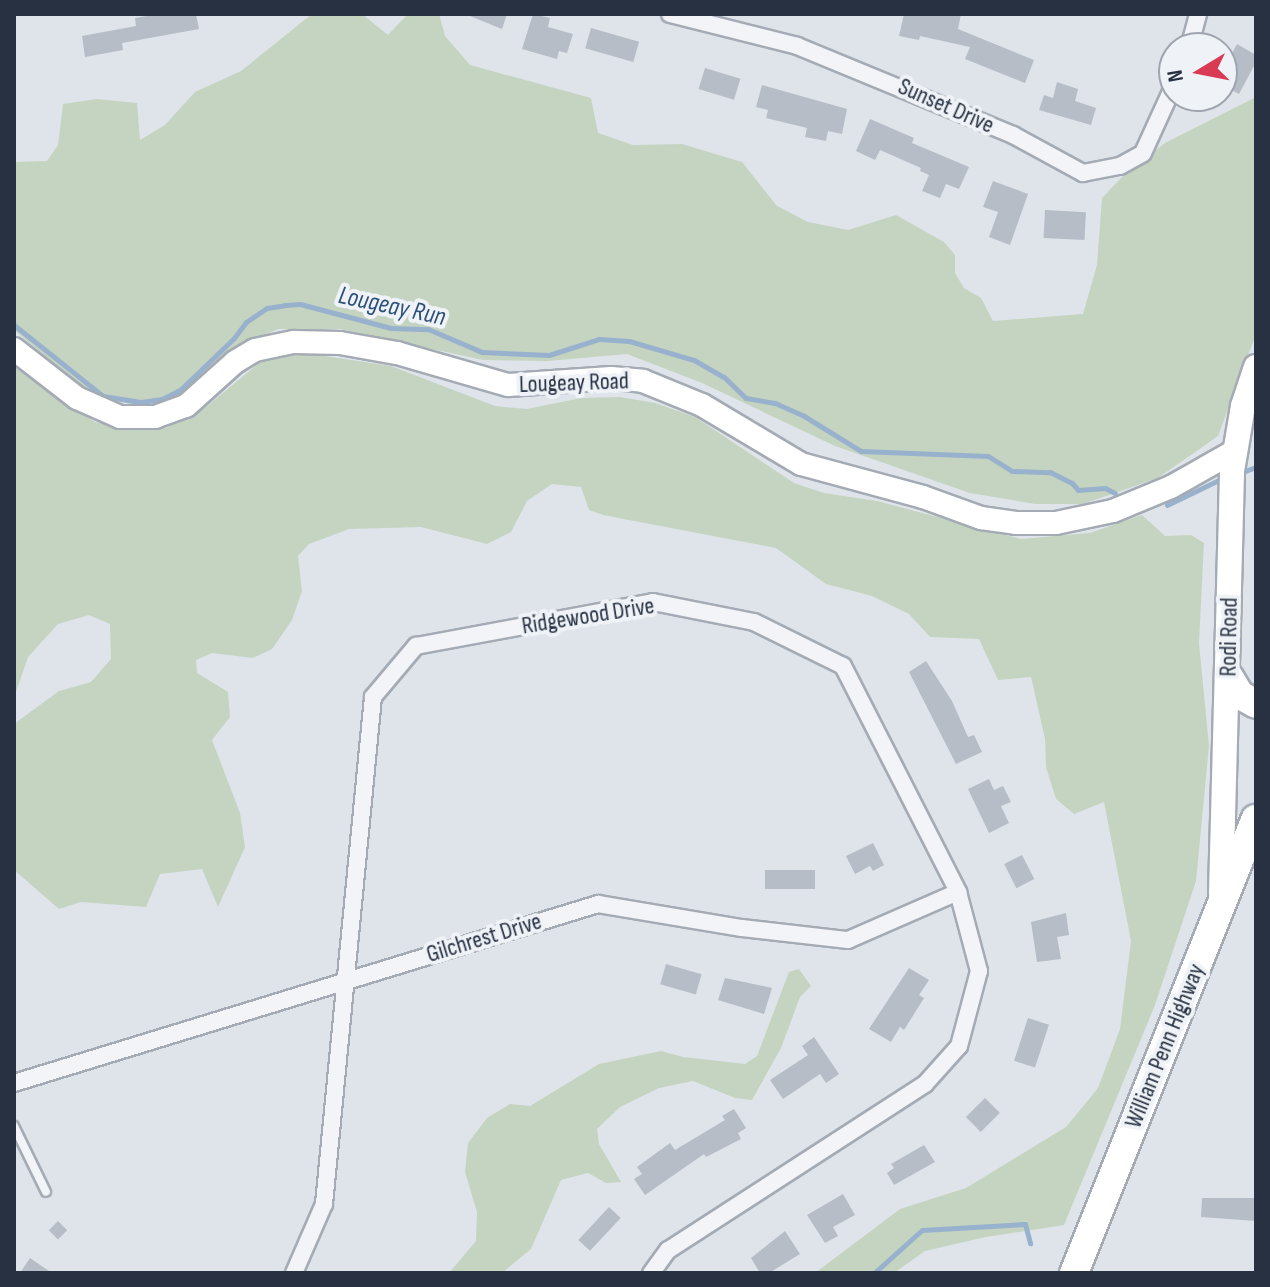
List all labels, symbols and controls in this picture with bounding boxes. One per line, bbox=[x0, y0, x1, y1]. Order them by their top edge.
north arrow bbox=[1158, 32, 1238, 112]
text: N bbox=[1162, 68, 1190, 84]
street label: Sunset Drive bbox=[894, 72, 998, 140]
water label: Lougeay Run bbox=[336, 280, 448, 334]
street label: Lougeay Road bbox=[519, 367, 629, 399]
street label: Ridgewood Drive bbox=[520, 591, 656, 641]
street label: Rodi Road bbox=[1214, 597, 1244, 677]
street label: Gilchrest Drive bbox=[423, 907, 545, 969]
street label: William Penn Highway bbox=[1119, 960, 1211, 1132]

